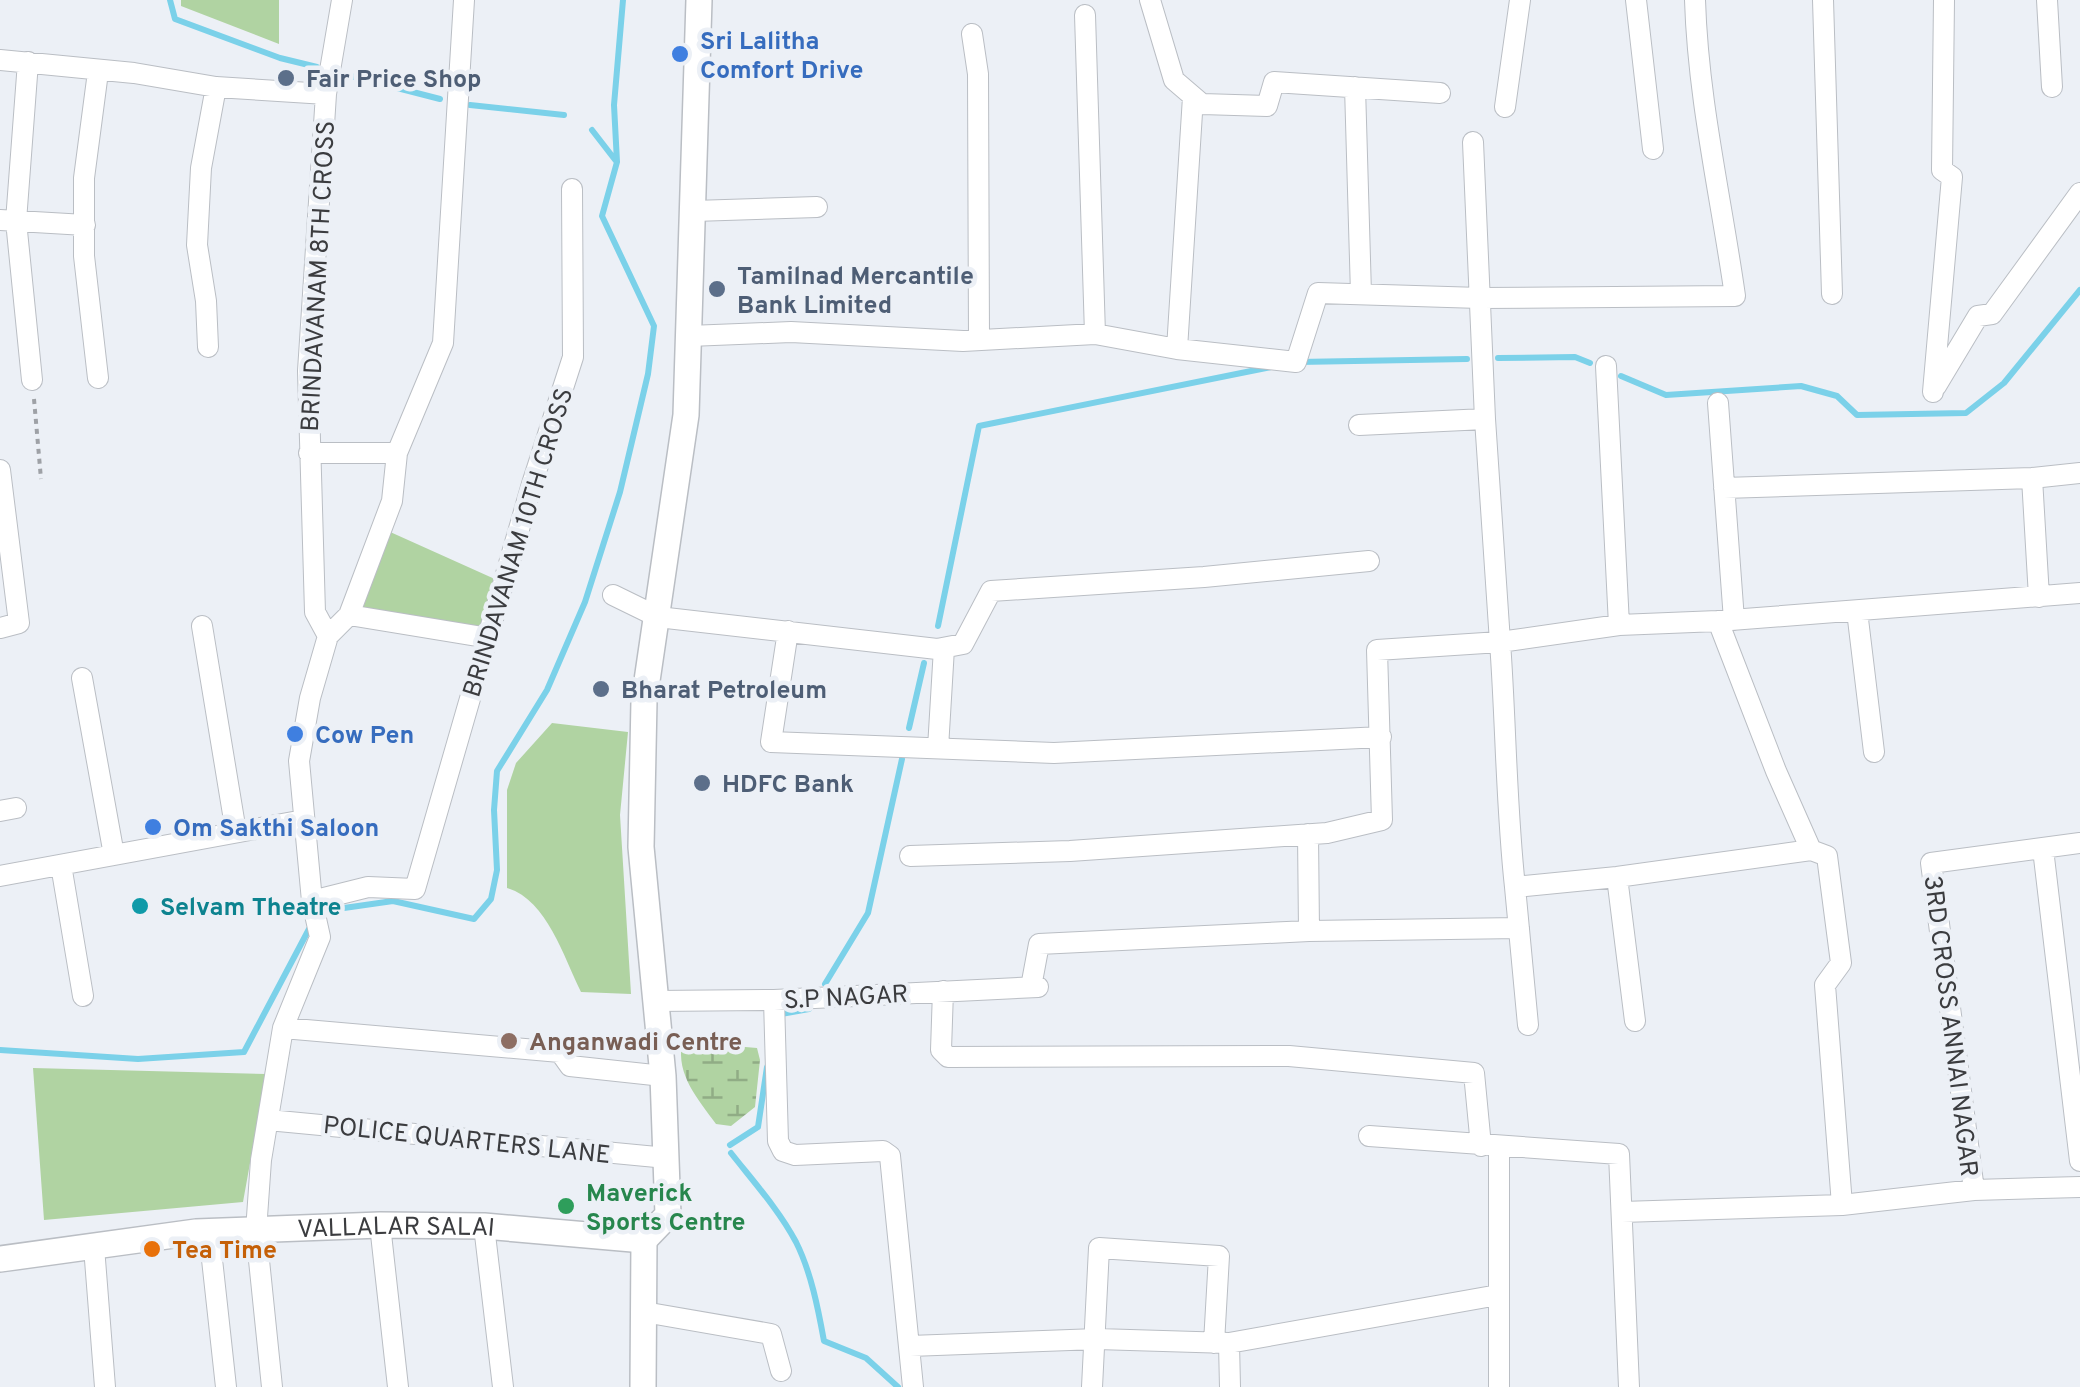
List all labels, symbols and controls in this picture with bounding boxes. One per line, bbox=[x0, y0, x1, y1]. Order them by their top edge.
place label: Sri Lalitha Comfort Drive bbox=[700, 27, 863, 88]
marker: Sri Lalitha Comfort Drive bbox=[669, 43, 691, 65]
place label: Fair Price Shop bbox=[306, 65, 482, 97]
marker: Fair Price Shop bbox=[275, 67, 297, 89]
street label: BRINDAVANAM 8TH CROSS bbox=[296, 120, 344, 433]
place label: Tamilnad Mercantile Bank Limited bbox=[737, 262, 974, 323]
marker: Tamilnad Mercantile Bank Limited bbox=[706, 278, 728, 300]
street label: BRINDAVANAM 10TH CROSS bbox=[458, 384, 582, 701]
place label: Bharat Petroleum bbox=[621, 676, 827, 708]
marker: Bharat Petroleum bbox=[590, 678, 612, 700]
place label: Cow Pen bbox=[315, 721, 414, 753]
marker: Cow Pen bbox=[284, 723, 306, 745]
place label: HDFC Bank bbox=[722, 770, 854, 802]
marker: HDFC Bank bbox=[691, 772, 713, 794]
place label: Om Sakthi Saloon bbox=[173, 814, 379, 846]
marker: Om Sakthi Saloon bbox=[142, 816, 164, 838]
street label: 3RD CROSS ANNAI NAGAR bbox=[1915, 874, 1983, 1179]
place label: Selvam Theatre bbox=[160, 893, 342, 925]
marker: Selvam Theatre bbox=[129, 895, 151, 917]
street label: S.P NAGAR bbox=[783, 980, 909, 1018]
place label: Anganwadi Centre bbox=[529, 1028, 742, 1060]
marker: Anganwadi Centre bbox=[498, 1030, 520, 1052]
street label: POLICE QUARTERS LANE bbox=[321, 1111, 612, 1173]
place label: Maverick Sports Centre bbox=[586, 1179, 745, 1240]
marker: Maverick Sports Centre bbox=[555, 1195, 577, 1217]
street label: VALLALAR SALAI bbox=[297, 1212, 496, 1247]
place label: Tea Time bbox=[172, 1236, 277, 1268]
marker: Tea Time bbox=[141, 1238, 163, 1260]

